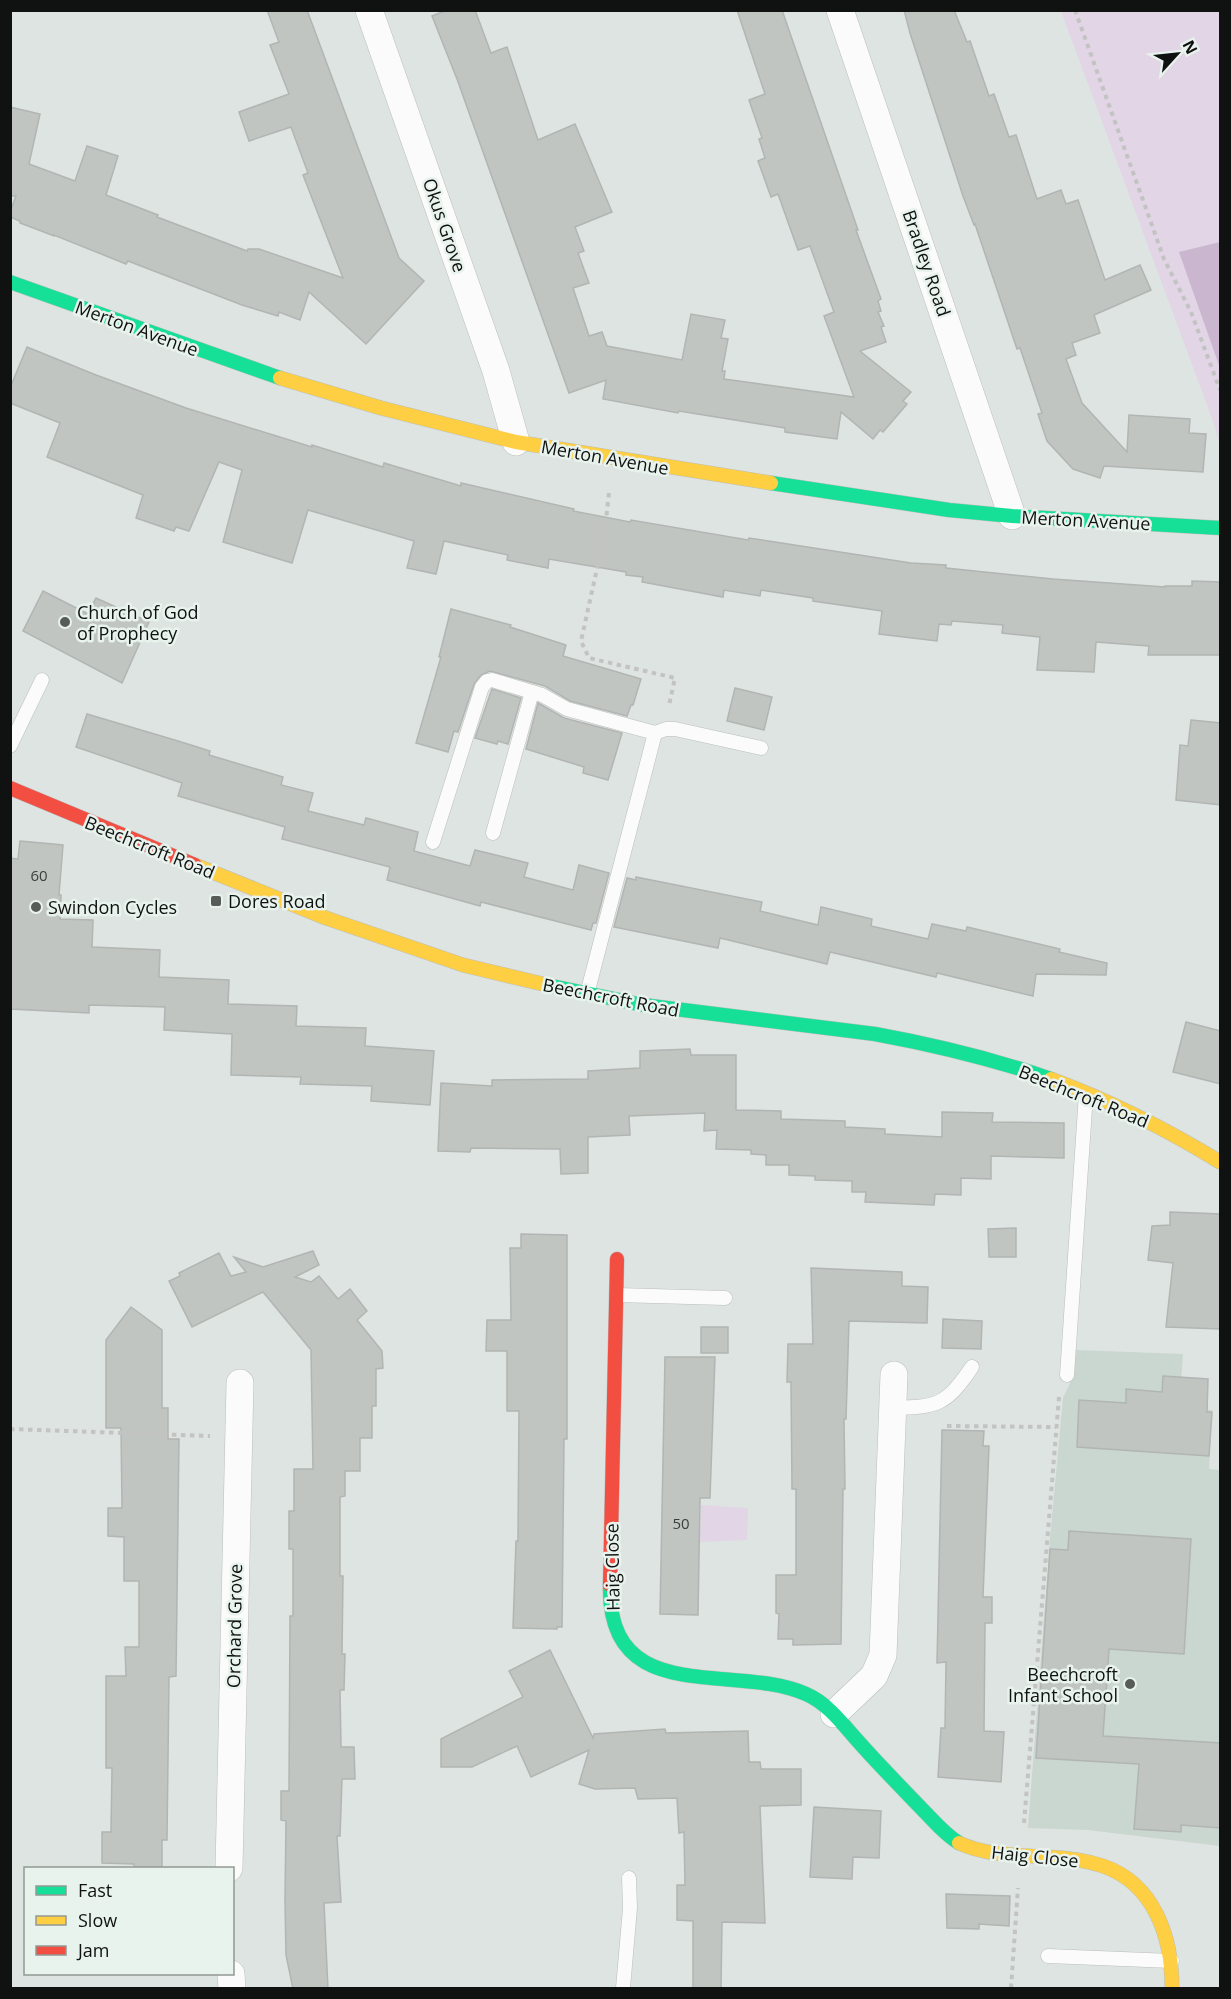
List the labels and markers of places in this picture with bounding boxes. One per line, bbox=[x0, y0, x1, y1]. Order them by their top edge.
place label: Church of God of Prophecy bbox=[77, 600, 199, 645]
marker: Church of God of Prophecy bbox=[58, 615, 72, 629]
place label: Dores Road bbox=[228, 889, 326, 913]
marker: Dores Road bbox=[209, 894, 223, 908]
place label: Swindon Cycles bbox=[48, 895, 177, 919]
marker: Swindon Cycles bbox=[29, 900, 43, 914]
place label: Beechcroft Infant School bbox=[1008, 1662, 1118, 1707]
marker: Beechcroft Infant School bbox=[1123, 1677, 1137, 1691]

